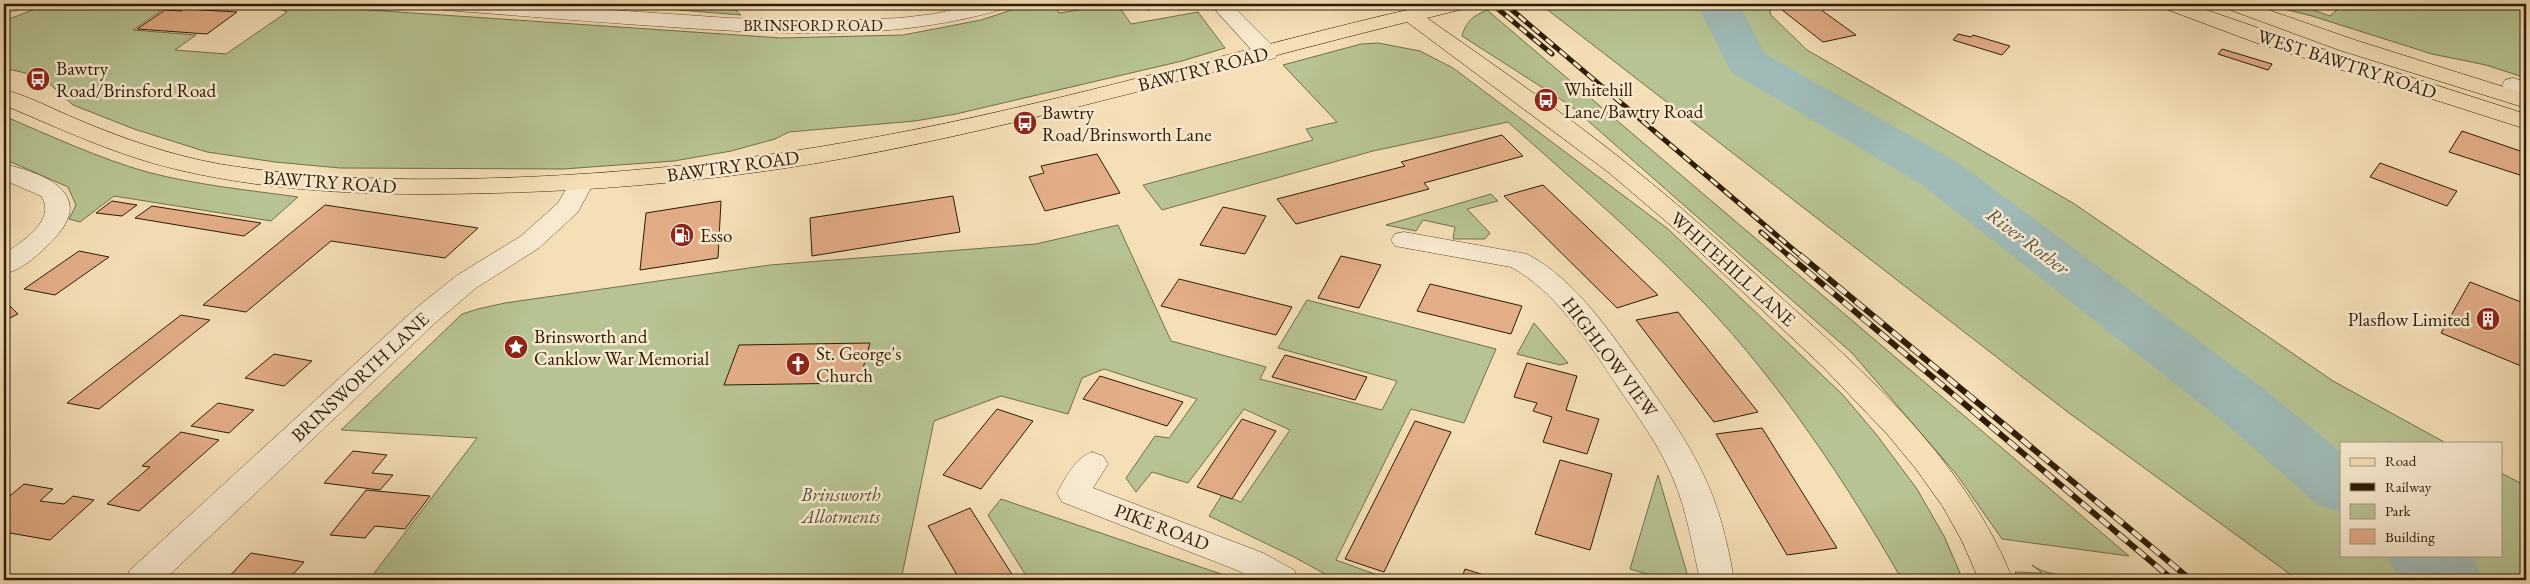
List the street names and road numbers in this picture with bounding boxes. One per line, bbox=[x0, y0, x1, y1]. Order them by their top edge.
street label: BRINSFORD ROAD bbox=[743, 15, 883, 36]
street label: WEST BAWTRY ROAD bbox=[2254, 23, 2440, 105]
street label: BAWTRY ROAD bbox=[1135, 41, 1271, 97]
street label: BAWTRY ROAD bbox=[665, 144, 801, 188]
street label: BAWTRY ROAD bbox=[263, 165, 397, 199]
street label: WHITEHILL LANE bbox=[1665, 206, 1801, 332]
street label: HIGHLOW VIEW bbox=[1557, 292, 1664, 423]
street label: BRINSWORTH LANE bbox=[286, 306, 434, 447]
street label: PIKE ROAD bbox=[1111, 498, 1213, 556]

